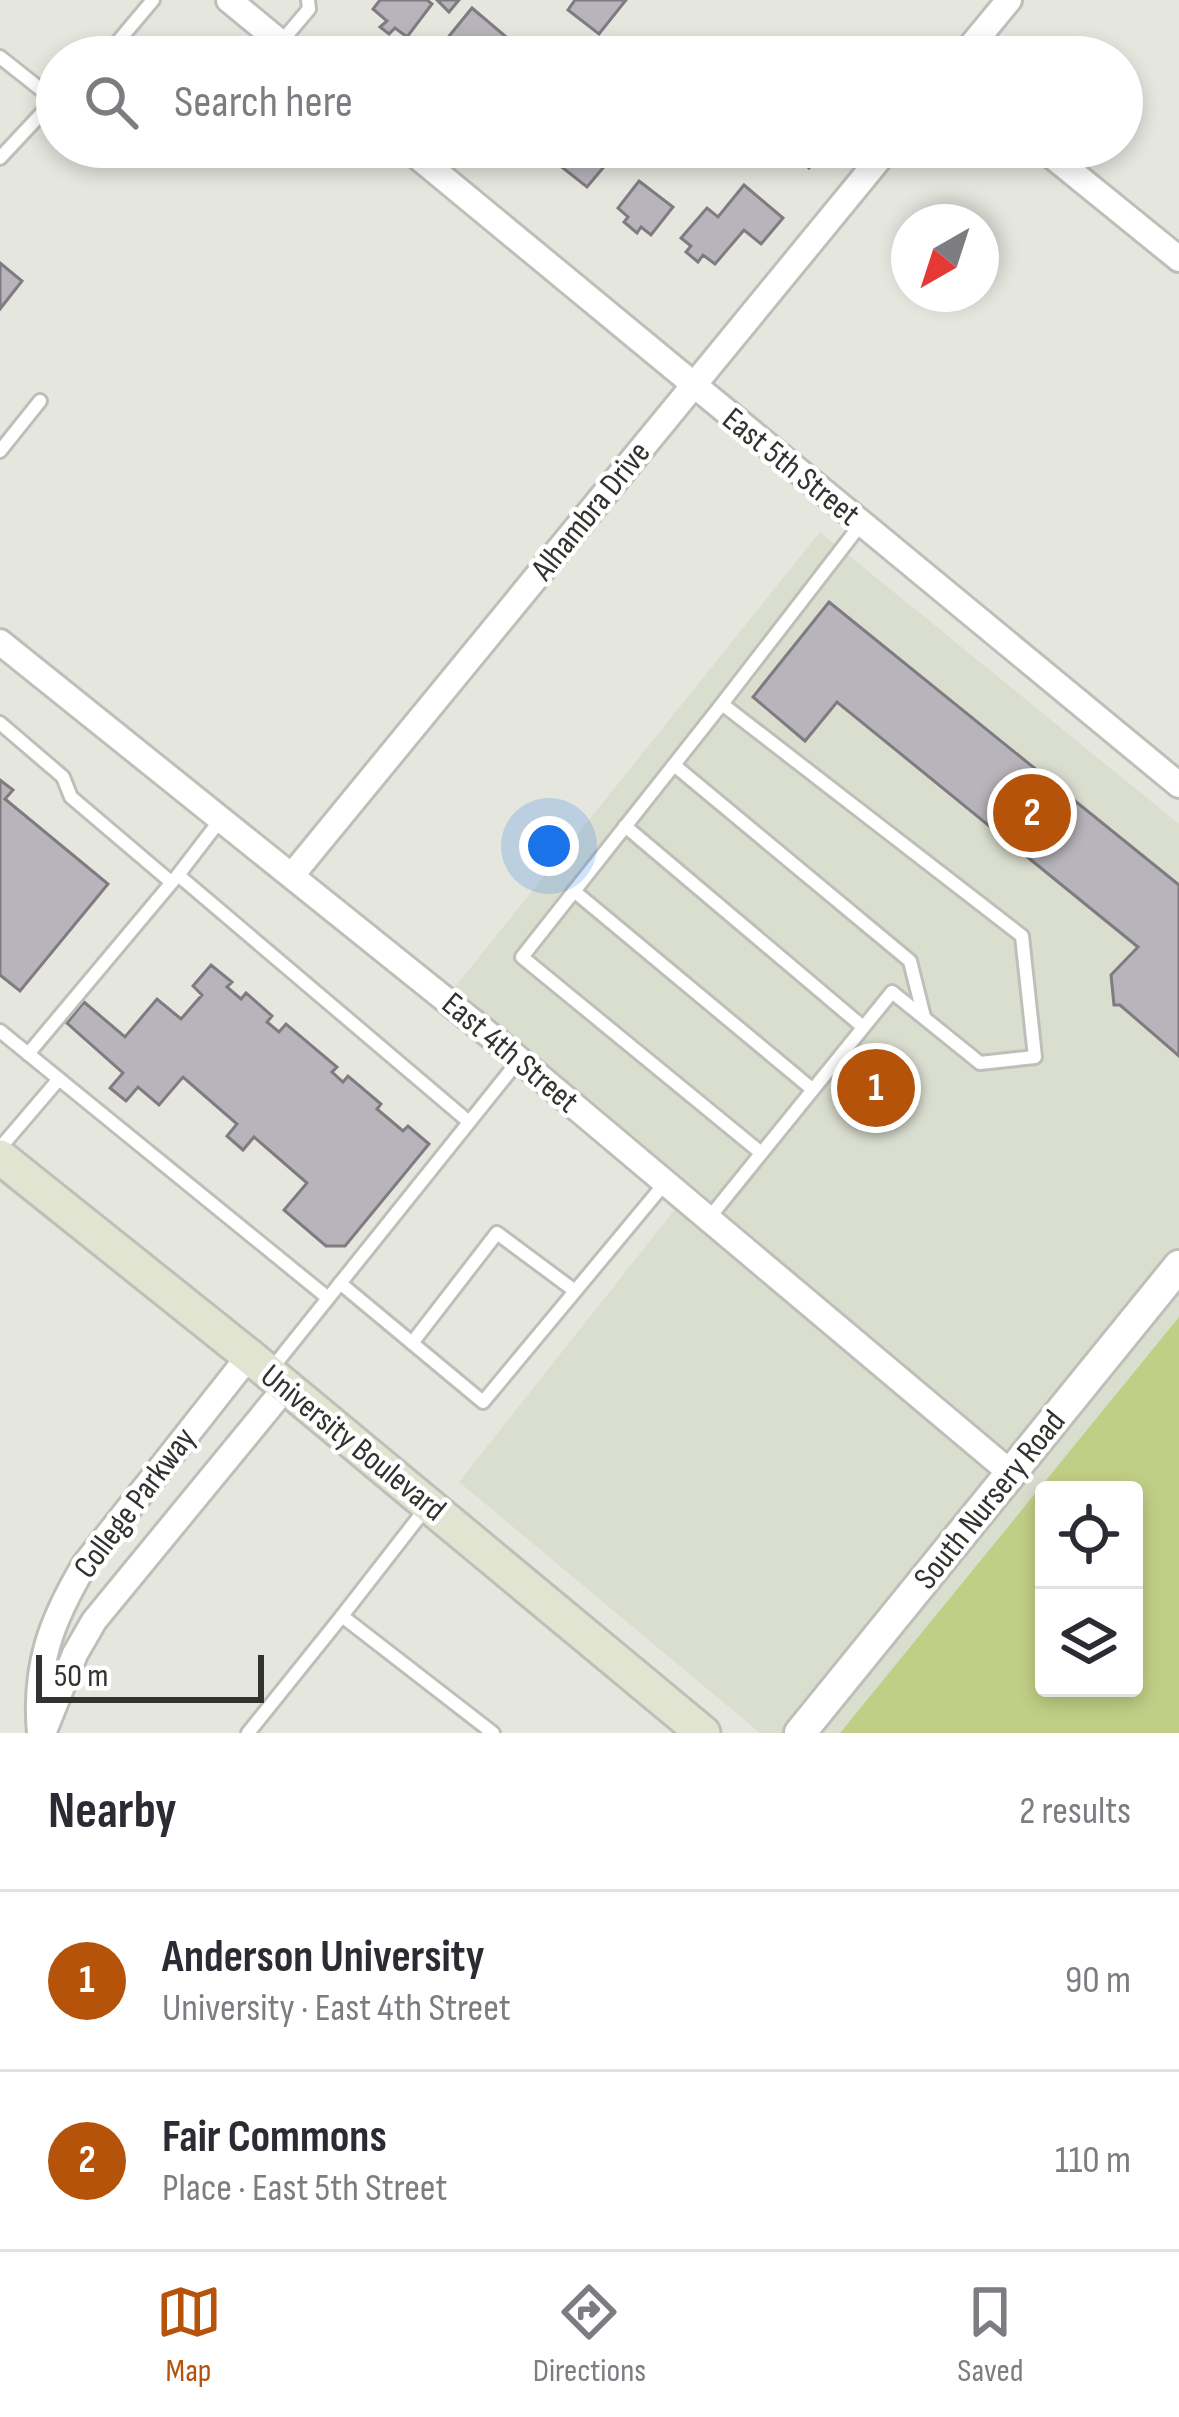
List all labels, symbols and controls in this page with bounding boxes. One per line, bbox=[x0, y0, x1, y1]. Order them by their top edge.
search box bbox=[36, 36, 1143, 168]
icon: search bbox=[78, 69, 144, 135]
text: Search here bbox=[174, 75, 353, 130]
north arrow bbox=[891, 204, 999, 312]
street label: East 5th Street bbox=[714, 399, 868, 535]
street label: Alhambra Drive bbox=[522, 434, 659, 589]
pin: 2 bbox=[993, 768, 1071, 858]
your location bbox=[519, 816, 579, 876]
street label: East 4th Street bbox=[434, 984, 586, 1122]
pin: 1 bbox=[837, 1043, 915, 1133]
street label: University Boulevard bbox=[252, 1356, 454, 1530]
street label: South Nursery Road bbox=[906, 1403, 1074, 1597]
street label: College Parkway bbox=[65, 1420, 205, 1586]
map controls bbox=[1035, 1481, 1143, 1697]
button: locate bbox=[1035, 1481, 1143, 1589]
button: layers bbox=[1035, 1589, 1143, 1697]
scale bar bbox=[36, 1649, 264, 1702]
text: 50 m bbox=[54, 1656, 108, 1696]
text: Nearby bbox=[48, 1781, 177, 1842]
text: 2 results bbox=[1019, 1788, 1131, 1835]
text: Anderson University bbox=[162, 1930, 485, 1985]
text: 1 bbox=[79, 1957, 95, 2004]
text: 90 m bbox=[1065, 1957, 1131, 2004]
text: University · East 4th Street bbox=[162, 1985, 511, 2032]
text: Fair Commons bbox=[162, 2110, 387, 2165]
text: 2 bbox=[78, 2137, 96, 2184]
text: 110 m bbox=[1055, 2137, 1131, 2184]
text: Place · East 5th Street bbox=[162, 2165, 447, 2212]
tab: Map bbox=[156, 2279, 222, 2391]
tab: Directions bbox=[533, 2279, 646, 2391]
tab: Saved bbox=[957, 2279, 1023, 2391]

